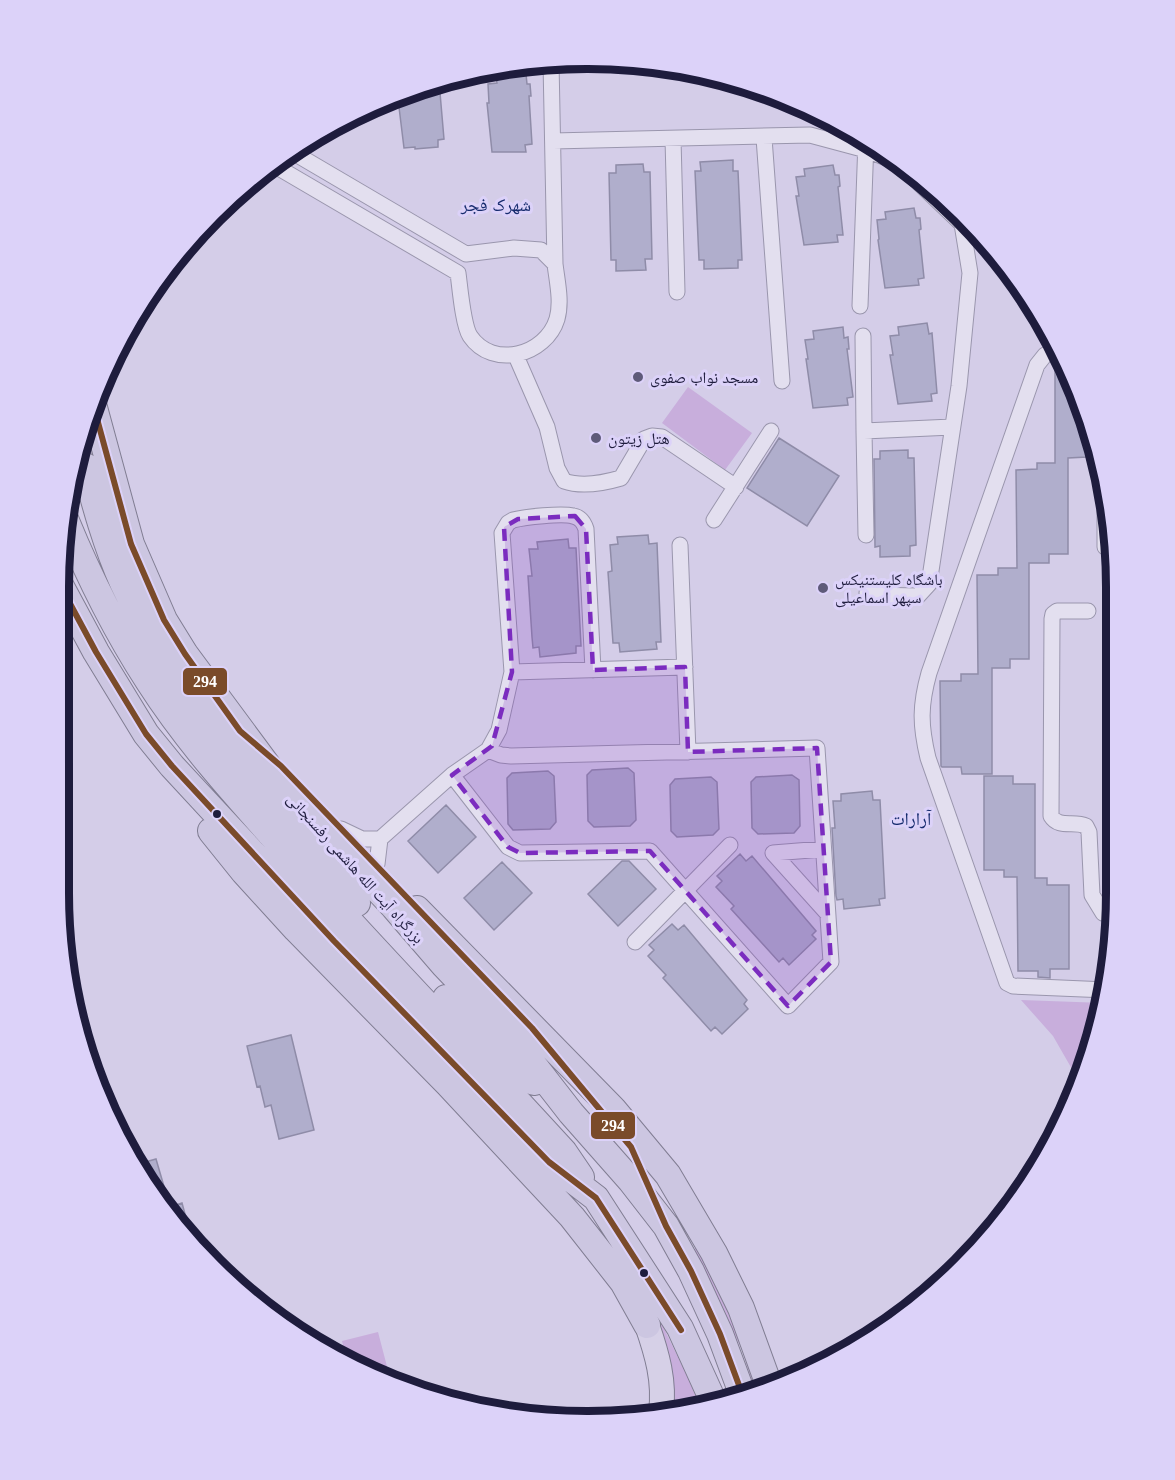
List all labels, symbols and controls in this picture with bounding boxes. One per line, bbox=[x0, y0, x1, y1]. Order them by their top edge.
district label: شهرک فجر bbox=[460, 195, 531, 215]
place label: مسجد نواب صفوی bbox=[650, 369, 758, 388]
marker: مسجد نواب صفوی bbox=[631, 370, 645, 384]
place label: هتل زیتون bbox=[608, 430, 670, 449]
marker: هتل زیتون bbox=[589, 431, 603, 445]
place label: باشگاه کلیستنیکس سپهر اسماعیلی bbox=[835, 571, 943, 608]
marker: باشگاه کلیستنیکس سپهر اسماعیلی bbox=[816, 581, 830, 595]
line badge: 294 bbox=[182, 667, 228, 696]
text: 294 bbox=[193, 673, 217, 690]
street label: بزرگراه آیت الله هاشمی رفسنجانی bbox=[282, 790, 427, 948]
unlabelled marker bbox=[211, 808, 223, 820]
district label: آرارات bbox=[891, 809, 932, 829]
line badge: 294 bbox=[590, 1111, 636, 1140]
text: 294 bbox=[601, 1117, 625, 1134]
unlabelled marker bbox=[638, 1267, 650, 1279]

